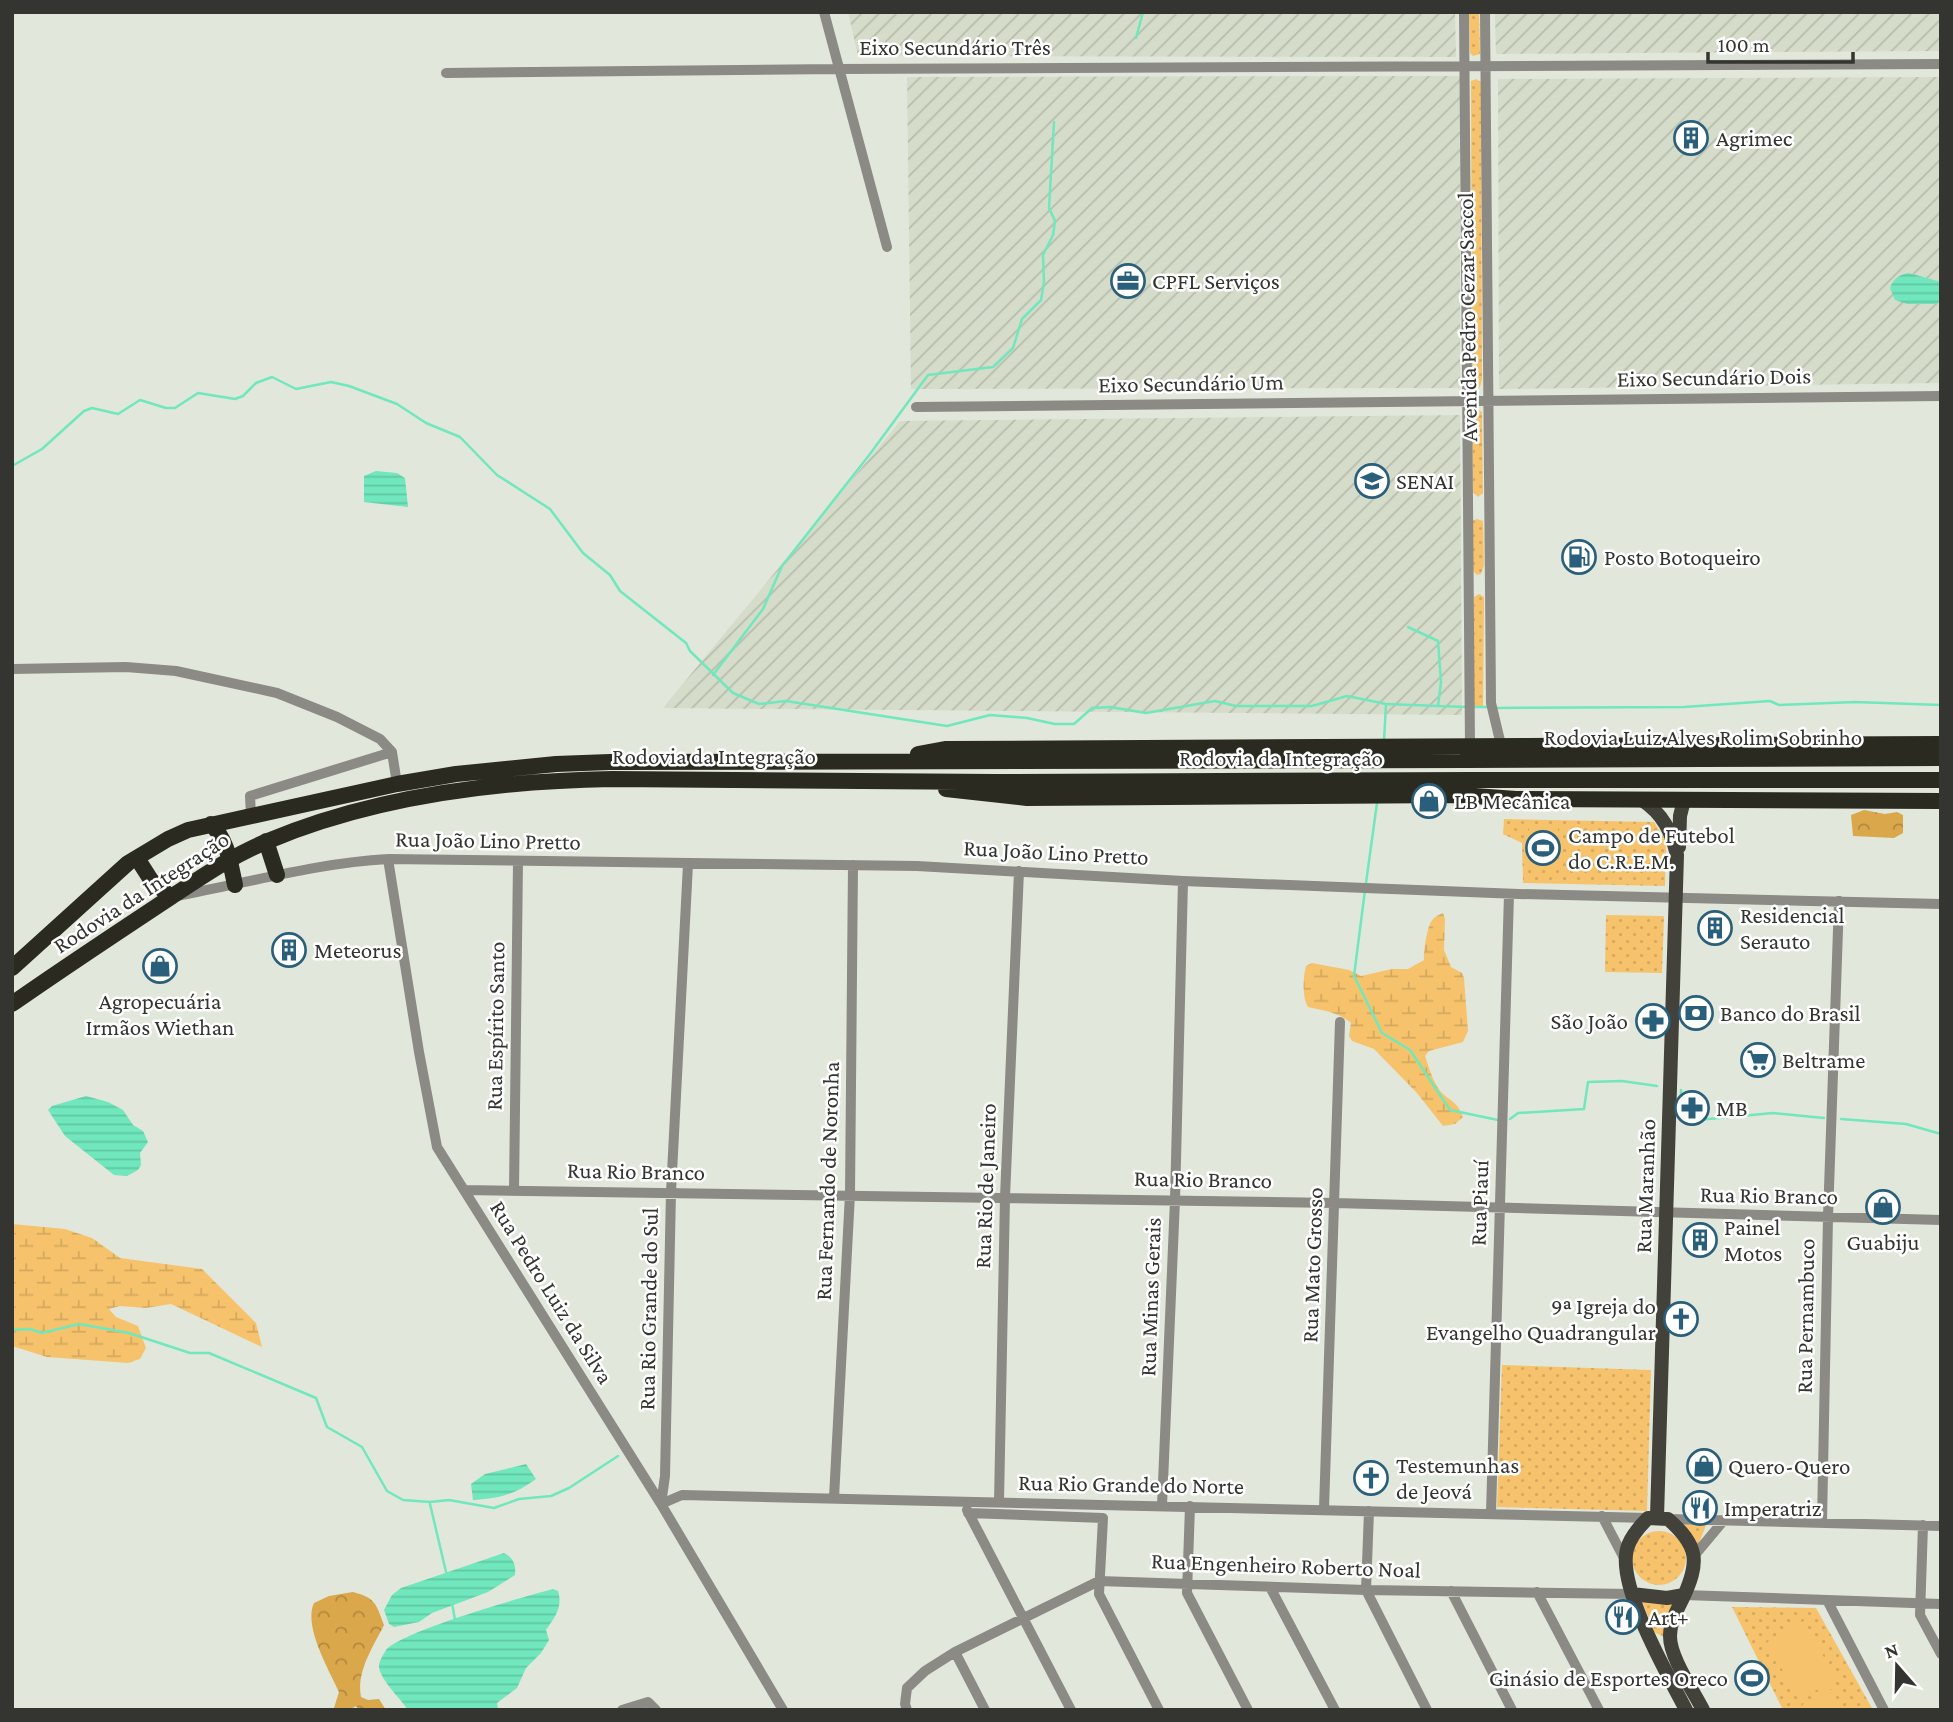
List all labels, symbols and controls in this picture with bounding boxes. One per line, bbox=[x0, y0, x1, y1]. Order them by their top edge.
scale bar bbox=[1708, 21, 1853, 65]
text: 100 m bbox=[1718, 33, 1770, 57]
street label: Eixo Secundário Três bbox=[859, 34, 1051, 60]
building icon: Agrimec bbox=[1672, 119, 1710, 157]
place label: Agrimec bbox=[1716, 125, 1793, 151]
street label: Avenida Pedro Cezar Saccol bbox=[1452, 192, 1482, 442]
office icon: CPFL Serviços bbox=[1109, 262, 1147, 300]
place label: CPFL Serviços bbox=[1152, 268, 1280, 294]
street label: Eixo Secundário Dois bbox=[1617, 362, 1811, 392]
street label: Eixo Secundário Um bbox=[1098, 368, 1284, 398]
school or university icon: SENAI bbox=[1353, 462, 1391, 500]
place label: SENAI bbox=[1396, 468, 1454, 494]
fuel station icon: Posto Botoqueiro bbox=[1560, 538, 1598, 576]
place label: Posto Botoqueiro bbox=[1604, 544, 1761, 570]
street label: Rodovia Luiz Alves Rolim Sobrinho bbox=[1544, 724, 1862, 750]
street label: Rodovia da Integração bbox=[612, 743, 816, 769]
street label: Rodovia da Integração bbox=[1179, 745, 1383, 771]
shop icon: LB Mecânica bbox=[1410, 782, 1448, 820]
place label: LB Mecânica bbox=[1454, 788, 1571, 814]
place label: Campo de Futebol do C.R.E.M. bbox=[1568, 822, 1735, 874]
street label: Rua João Lino Pretto bbox=[395, 825, 581, 855]
street label: Rodovia da Integração bbox=[48, 826, 234, 958]
sports icon: Campo de Futebol do C.R.E.M. bbox=[1524, 829, 1562, 867]
street label: Rua João Lino Pretto bbox=[963, 834, 1149, 870]
place label: Residencial Serauto bbox=[1740, 902, 1844, 954]
building icon: Residencial Serauto bbox=[1696, 909, 1734, 947]
building icon: Meteorus bbox=[270, 931, 308, 969]
place label: Meteorus bbox=[314, 937, 402, 963]
street label: Rua Espírito Santo bbox=[481, 941, 509, 1111]
shop icon: Agropecuária Irmãos Wiethan bbox=[141, 947, 179, 985]
place label: Agropecuária Irmãos Wiethan bbox=[86, 988, 234, 1040]
bank icon: Banco do Brasil bbox=[1677, 994, 1715, 1032]
place label: Banco do Brasil bbox=[1720, 1000, 1861, 1026]
pharmacy icon: São João bbox=[1634, 1002, 1672, 1040]
place label: São João bbox=[1551, 1008, 1628, 1034]
supermarket icon: Beltrame bbox=[1739, 1041, 1777, 1079]
place label: Beltrame bbox=[1782, 1047, 1865, 1073]
street label: Rua Fernando de Noronha bbox=[810, 1061, 844, 1301]
pharmacy icon: MB bbox=[1673, 1089, 1711, 1127]
place label: MB bbox=[1716, 1095, 1748, 1121]
street label: Rua Rio de Janeiro bbox=[969, 1103, 1001, 1269]
street label: Rua Maranhão bbox=[1630, 1118, 1660, 1254]
street label: Rua Rio Branco bbox=[567, 1157, 705, 1185]
street label: Rua Piauí bbox=[1465, 1159, 1494, 1246]
street label: Rua Rio Branco bbox=[1134, 1165, 1272, 1193]
street label: Rua Rio Branco bbox=[1700, 1181, 1838, 1209]
street label: Rua Mato Grosso bbox=[1296, 1187, 1328, 1343]
shop icon: Guabiju bbox=[1864, 1188, 1902, 1226]
street label: Rua Pedro Luiz da Silva bbox=[485, 1196, 619, 1389]
street label: Rua Rio Grande do Sul bbox=[633, 1207, 663, 1411]
place label: Painel Motos bbox=[1724, 1214, 1782, 1266]
street label: Rua Minas Gerais bbox=[1134, 1217, 1166, 1377]
building icon: Painel Motos bbox=[1681, 1221, 1719, 1259]
place label: Guabiju bbox=[1846, 1229, 1920, 1255]
street label: Rua Pernambuco bbox=[1791, 1238, 1819, 1394]
place label: 9ª Igreja do Evangelho Quadrangular bbox=[1426, 1293, 1656, 1345]
church icon: 9ª Igreja do Evangelho Quadrangular bbox=[1662, 1300, 1700, 1338]
shop icon: Quero-Quero bbox=[1685, 1447, 1723, 1485]
place label: Testemunhas de Jeová bbox=[1396, 1452, 1519, 1504]
place label: Quero-Quero bbox=[1728, 1453, 1850, 1479]
church icon: Testemunhas de Jeová bbox=[1352, 1459, 1390, 1497]
street label: Rua Rio Grande do Norte bbox=[1018, 1469, 1244, 1499]
restaurant icon: Imperatriz bbox=[1681, 1489, 1719, 1527]
place label: Imperatriz bbox=[1724, 1495, 1822, 1521]
street label: Rua Engenheiro Roberto Noal bbox=[1151, 1547, 1421, 1583]
restaurant icon: Art+ bbox=[1604, 1598, 1642, 1636]
place label: Art+ bbox=[1648, 1604, 1689, 1630]
north arrow bbox=[1862, 1631, 1932, 1701]
text: N bbox=[1882, 1638, 1901, 1663]
sports icon: Ginásio de Esportes Oreco bbox=[1733, 1659, 1771, 1697]
place label: Ginásio de Esportes Oreco bbox=[1489, 1665, 1728, 1691]

